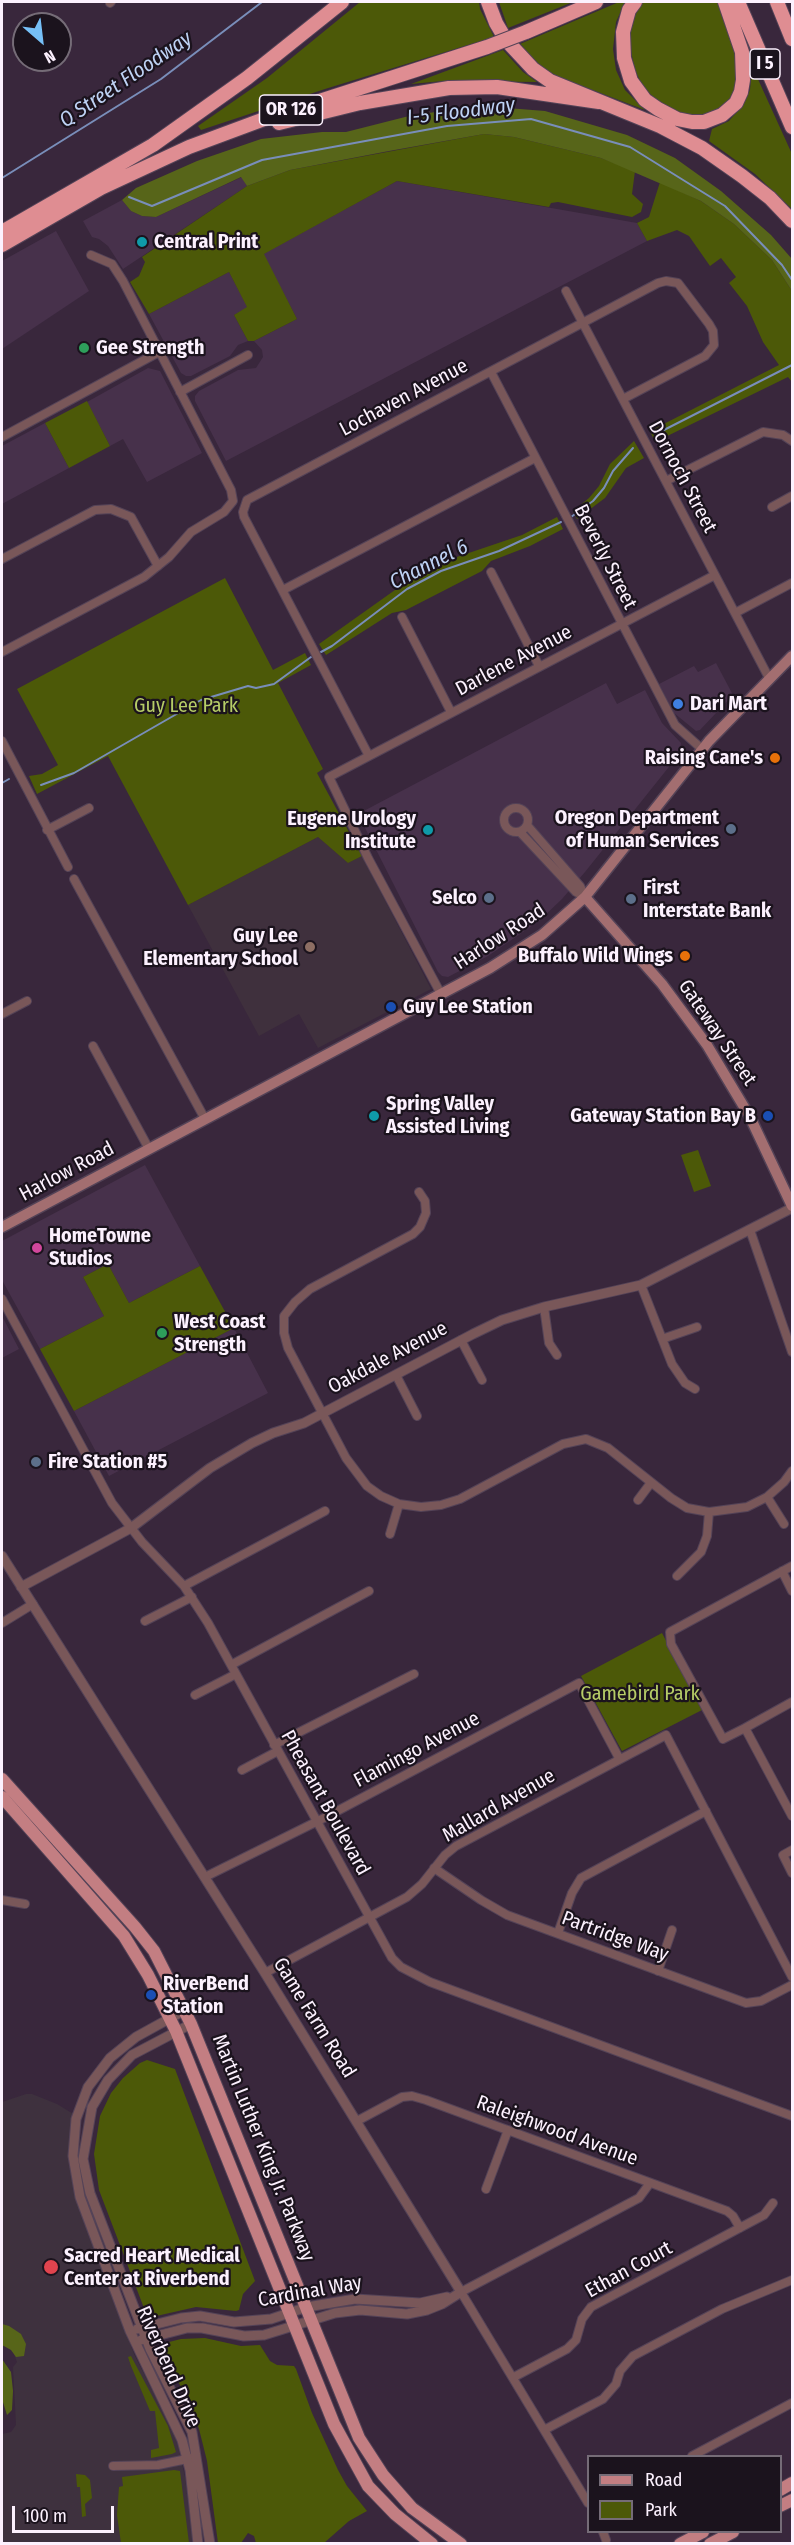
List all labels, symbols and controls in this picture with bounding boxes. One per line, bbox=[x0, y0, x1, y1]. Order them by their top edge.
north arrow bbox=[12, 12, 72, 72]
water label: Q Street Floodway bbox=[55, 26, 197, 134]
text: N bbox=[41, 46, 58, 67]
road number: I 5 bbox=[750, 49, 780, 79]
water label: I-5 Floodway bbox=[406, 93, 516, 131]
road number: OR 126 bbox=[260, 95, 322, 125]
place label: Central Print bbox=[154, 230, 258, 254]
marker: Central Print bbox=[135, 235, 149, 249]
place label: Gee Strength bbox=[96, 336, 204, 360]
marker: Gee Strength bbox=[77, 341, 91, 355]
street label: Lochaven Avenue bbox=[336, 354, 472, 442]
street label: Dornoch Street bbox=[642, 417, 722, 537]
street label: Beverly Street bbox=[568, 501, 642, 613]
water label: Channel 6 bbox=[386, 535, 472, 595]
street label: Darlene Avenue bbox=[452, 620, 576, 702]
place label: Dari Mart bbox=[690, 692, 767, 716]
park label: Guy Lee Park bbox=[134, 694, 238, 718]
marker: Dari Mart bbox=[671, 697, 685, 711]
place label: Raising Cane's bbox=[645, 746, 763, 770]
marker: Raising Cane's bbox=[768, 751, 782, 765]
place label: Oregon Department of Human Services bbox=[555, 806, 719, 853]
place label: Eugene Urology Institute bbox=[287, 807, 416, 854]
marker: Oregon Department of Human Services bbox=[724, 822, 738, 836]
marker: Eugene Urology Institute bbox=[421, 823, 435, 837]
place label: First Interstate Bank bbox=[643, 876, 771, 923]
place label: Selco bbox=[432, 886, 477, 910]
marker: Selco bbox=[482, 891, 496, 905]
marker: First Interstate Bank bbox=[624, 892, 638, 906]
street label: Harlow Road bbox=[450, 899, 550, 975]
place label: Guy Lee Elementary School bbox=[143, 924, 298, 971]
marker: Guy Lee Elementary School bbox=[303, 940, 317, 954]
place label: Buffalo Wild Wings bbox=[518, 944, 673, 968]
marker: Buffalo Wild Wings bbox=[678, 949, 692, 963]
street label: Gateway Street bbox=[673, 976, 761, 1090]
place label: Guy Lee Station bbox=[403, 995, 533, 1019]
marker: Guy Lee Station bbox=[384, 1000, 398, 1014]
place label: Spring Valley Assisted Living bbox=[386, 1092, 510, 1139]
place label: Gateway Station Bay B bbox=[570, 1104, 756, 1128]
marker: Spring Valley Assisted Living bbox=[367, 1109, 381, 1123]
marker: Gateway Station Bay B bbox=[761, 1109, 775, 1123]
street label: Harlow Road bbox=[16, 1137, 118, 1207]
place label: HomeTowne Studios bbox=[49, 1224, 151, 1271]
marker: HomeTowne Studios bbox=[30, 1241, 44, 1255]
place label: West Coast Strength bbox=[174, 1310, 266, 1357]
street label: Oakdale Avenue bbox=[324, 1317, 452, 1399]
marker: West Coast Strength bbox=[155, 1326, 169, 1340]
place label: Fire Station #5 bbox=[48, 1450, 167, 1474]
marker: Fire Station #5 bbox=[29, 1455, 43, 1469]
park label: Gamebird Park bbox=[580, 1682, 700, 1706]
street label: Flamingo Avenue bbox=[350, 1707, 484, 1793]
street label: Pheasant Boulevard bbox=[275, 1726, 375, 1880]
street label: Mallard Avenue bbox=[438, 1764, 560, 1848]
street label: Partridge Way bbox=[558, 1907, 672, 1967]
street label: Game Farm Road bbox=[267, 1954, 361, 2082]
place label: RiverBend Station bbox=[163, 1972, 249, 2019]
marker: RiverBend Station bbox=[144, 1988, 158, 2002]
street label: Martin Luther King Jr. Parkway bbox=[206, 2031, 320, 2265]
street label: Raleighwood Avenue bbox=[473, 2091, 641, 2171]
street label: Ethan Court bbox=[581, 2236, 677, 2304]
place label: Sacred Heart Medical Center at Riverbend bbox=[64, 2244, 240, 2291]
marker: Sacred Heart Medical Center at Riverbend bbox=[42, 2258, 60, 2276]
street label: Cardinal Way bbox=[256, 2271, 364, 2313]
street label: Riverbend Drive bbox=[131, 2303, 205, 2431]
legend bbox=[587, 2455, 782, 2533]
text: Road bbox=[645, 2469, 682, 2491]
scale bar bbox=[15, 2494, 117, 2532]
text: Park bbox=[645, 2499, 677, 2521]
text: 100 m bbox=[23, 2505, 67, 2527]

